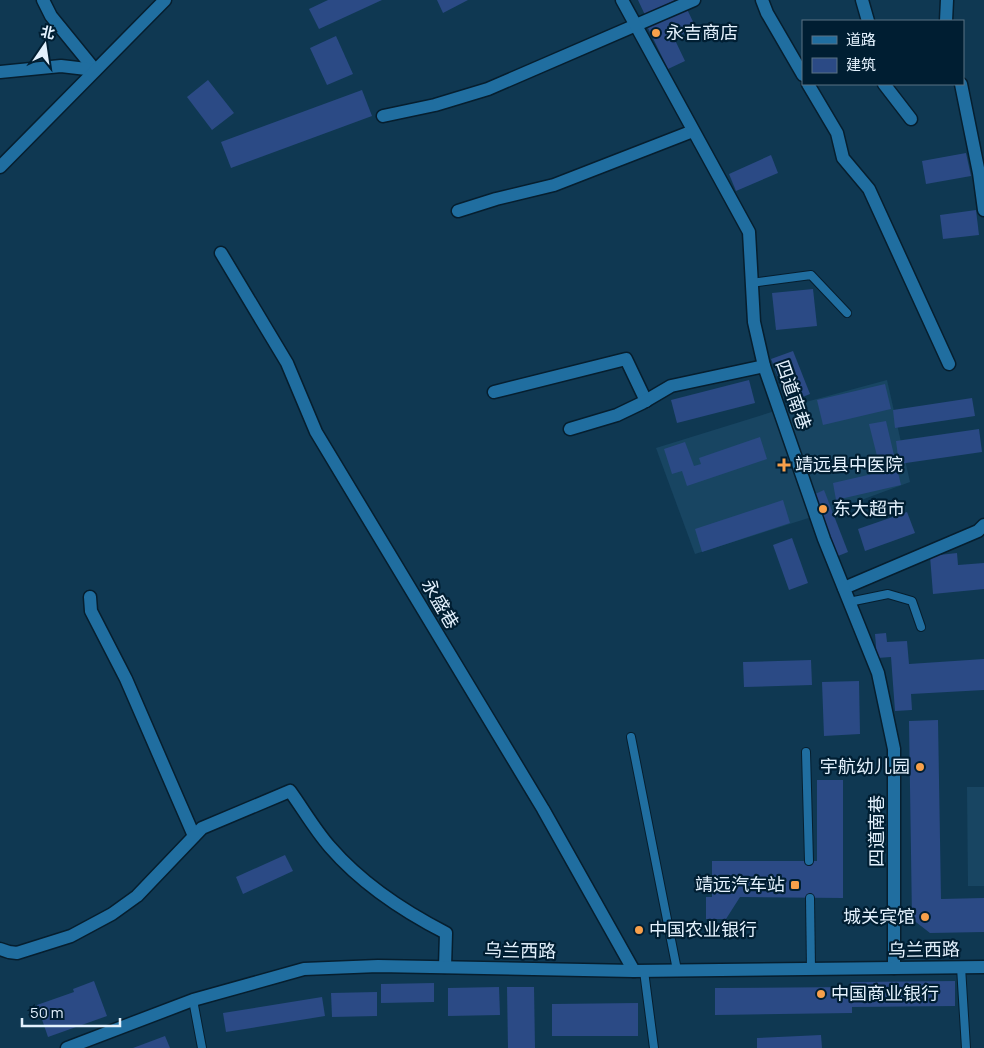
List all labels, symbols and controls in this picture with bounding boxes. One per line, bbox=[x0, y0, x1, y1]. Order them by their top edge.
north arrow bbox=[20, 20, 70, 70]
place label: 永吉商店 bbox=[666, 20, 738, 44]
legend bbox=[802, 20, 964, 85]
text: 北 bbox=[39, 21, 57, 43]
marker: 永吉商店 bbox=[650, 27, 662, 39]
text: 道路 bbox=[846, 29, 876, 50]
text: 建筑 bbox=[846, 54, 876, 75]
street label: 四道南巷 bbox=[771, 357, 817, 433]
place label: 靖远县中医院 bbox=[795, 452, 903, 476]
marker: 靖远县中医院 bbox=[777, 458, 791, 472]
place label: 东大超市 bbox=[833, 496, 905, 520]
marker: 东大超市 bbox=[817, 503, 829, 515]
street label: 永盛巷 bbox=[417, 574, 465, 633]
place label: 宇航幼儿园 bbox=[820, 754, 910, 778]
marker: 宇航幼儿园 bbox=[914, 761, 926, 773]
street label: 四道南巷 bbox=[864, 795, 888, 867]
place label: 靖远汽车站 bbox=[695, 872, 785, 896]
marker: 靖远汽车站 bbox=[789, 879, 801, 891]
place label: 城关宾馆 bbox=[843, 904, 915, 928]
marker: 城关宾馆 bbox=[919, 911, 931, 923]
place label: 中国农业银行 bbox=[649, 917, 757, 941]
marker: 中国农业银行 bbox=[633, 924, 645, 936]
street label: 乌兰西路 bbox=[888, 936, 960, 962]
street label: 乌兰西路 bbox=[484, 937, 556, 963]
place label: 中国商业银行 bbox=[831, 981, 939, 1005]
marker: 中国商业银行 bbox=[815, 988, 827, 1000]
scale bar bbox=[22, 996, 120, 1028]
text: 50 m bbox=[30, 1002, 64, 1023]

